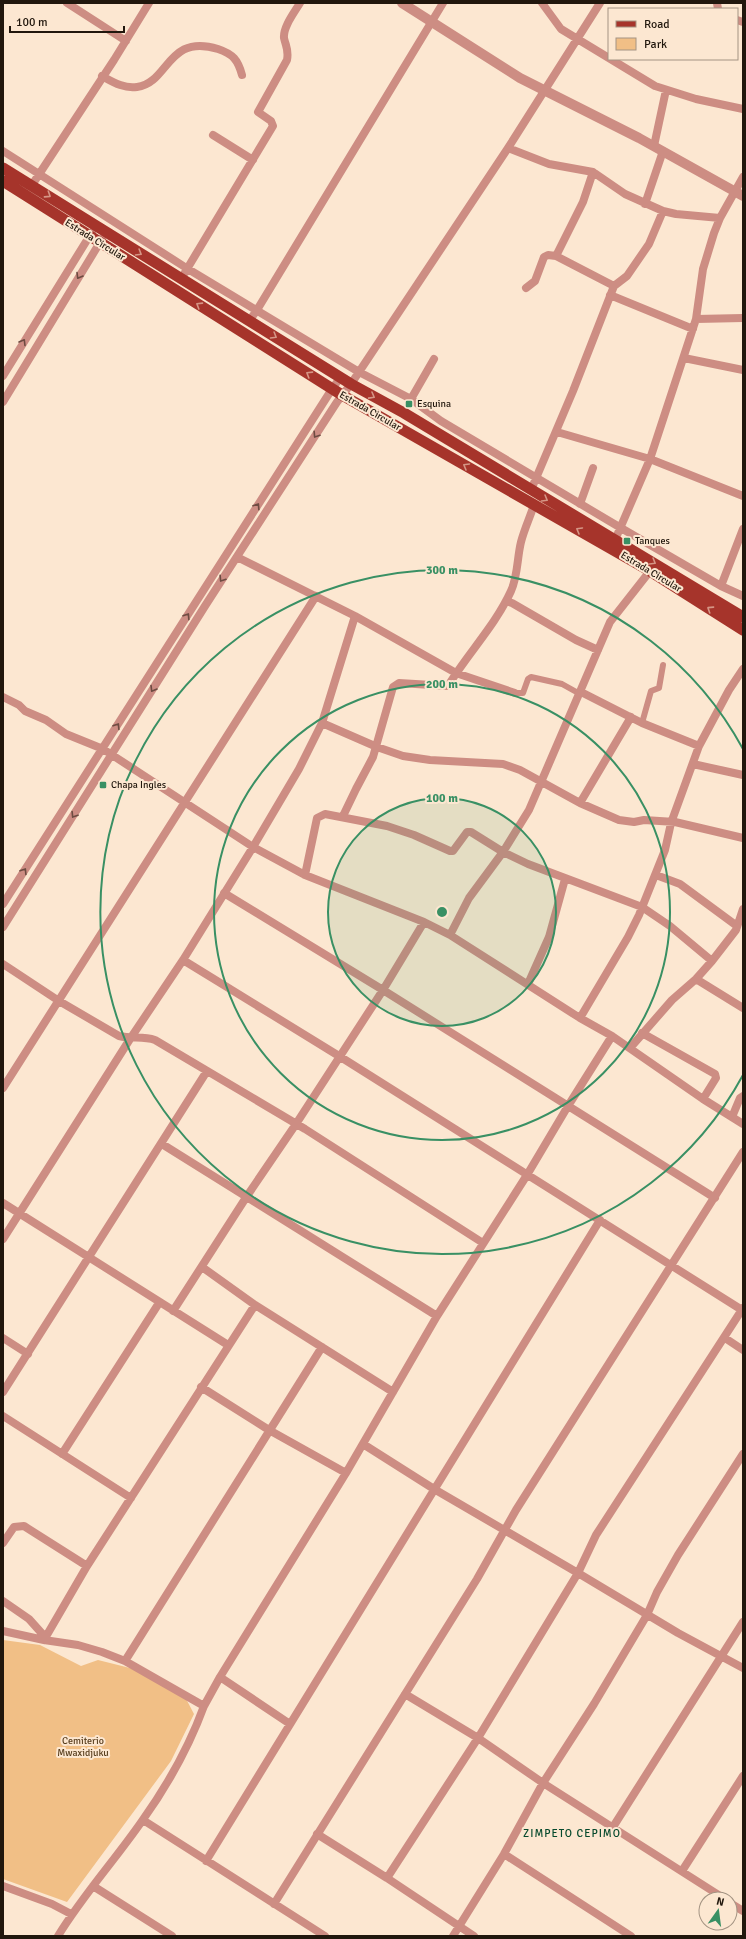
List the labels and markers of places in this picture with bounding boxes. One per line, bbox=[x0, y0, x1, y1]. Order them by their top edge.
place label: Esquina bbox=[417, 398, 451, 410]
marker: Esquina bbox=[404, 399, 414, 409]
place label: Tanques bbox=[635, 535, 670, 547]
marker: Tanques bbox=[622, 536, 632, 546]
place label: Chapa Ingles bbox=[111, 779, 167, 791]
marker: Chapa Ingles bbox=[98, 780, 108, 790]
centre of rings bbox=[435, 905, 449, 919]

